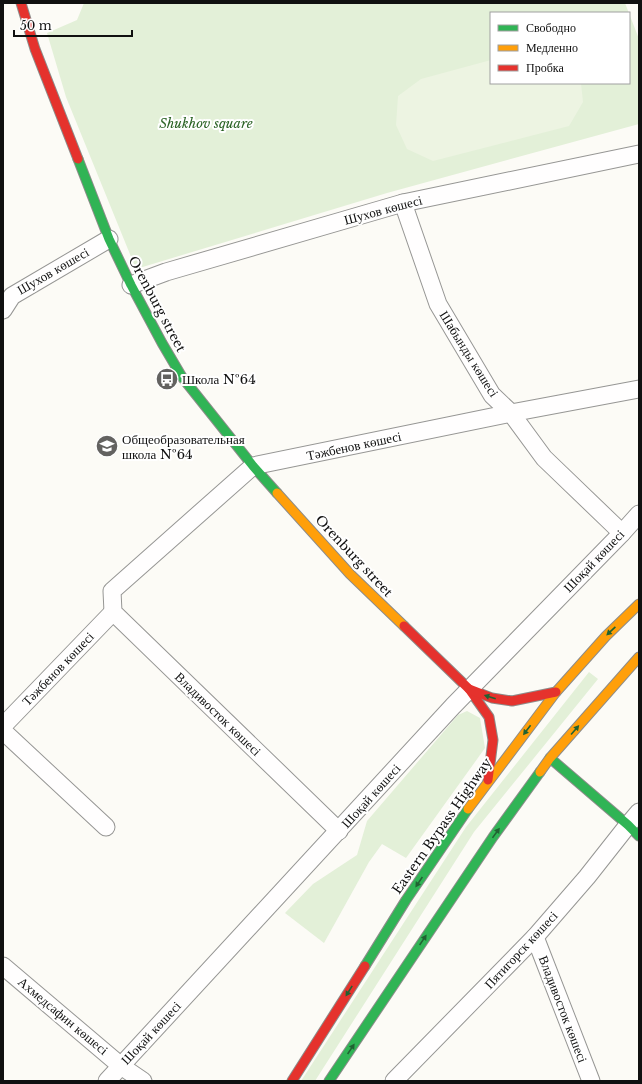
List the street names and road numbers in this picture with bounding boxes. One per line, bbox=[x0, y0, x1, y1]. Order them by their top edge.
street label: Шухов көшесі bbox=[342, 191, 424, 229]
street label: Шухов көшесі bbox=[14, 243, 92, 298]
street label: Orenburg street bbox=[125, 253, 189, 355]
street label: Шабынды көшесі bbox=[436, 308, 503, 401]
street label: Тәжбенов көшесі bbox=[305, 428, 403, 464]
street label: Orenburg street bbox=[312, 511, 396, 601]
street label: Шоқай көшесі bbox=[560, 526, 628, 596]
street label: Тәжбенов көшесі bbox=[18, 628, 98, 710]
street label: Владивосток көшесі bbox=[171, 668, 265, 760]
street label: Eastern Bypass Highway bbox=[388, 754, 496, 897]
street label: Шоқай көшесі bbox=[338, 760, 405, 832]
street label: Пятигорск көшесі bbox=[481, 907, 562, 992]
street label: Владивосток көшесі bbox=[535, 953, 591, 1065]
street label: Ахмедсафин көшесі bbox=[14, 973, 112, 1059]
street label: Шоқай көшесі bbox=[117, 997, 185, 1068]

